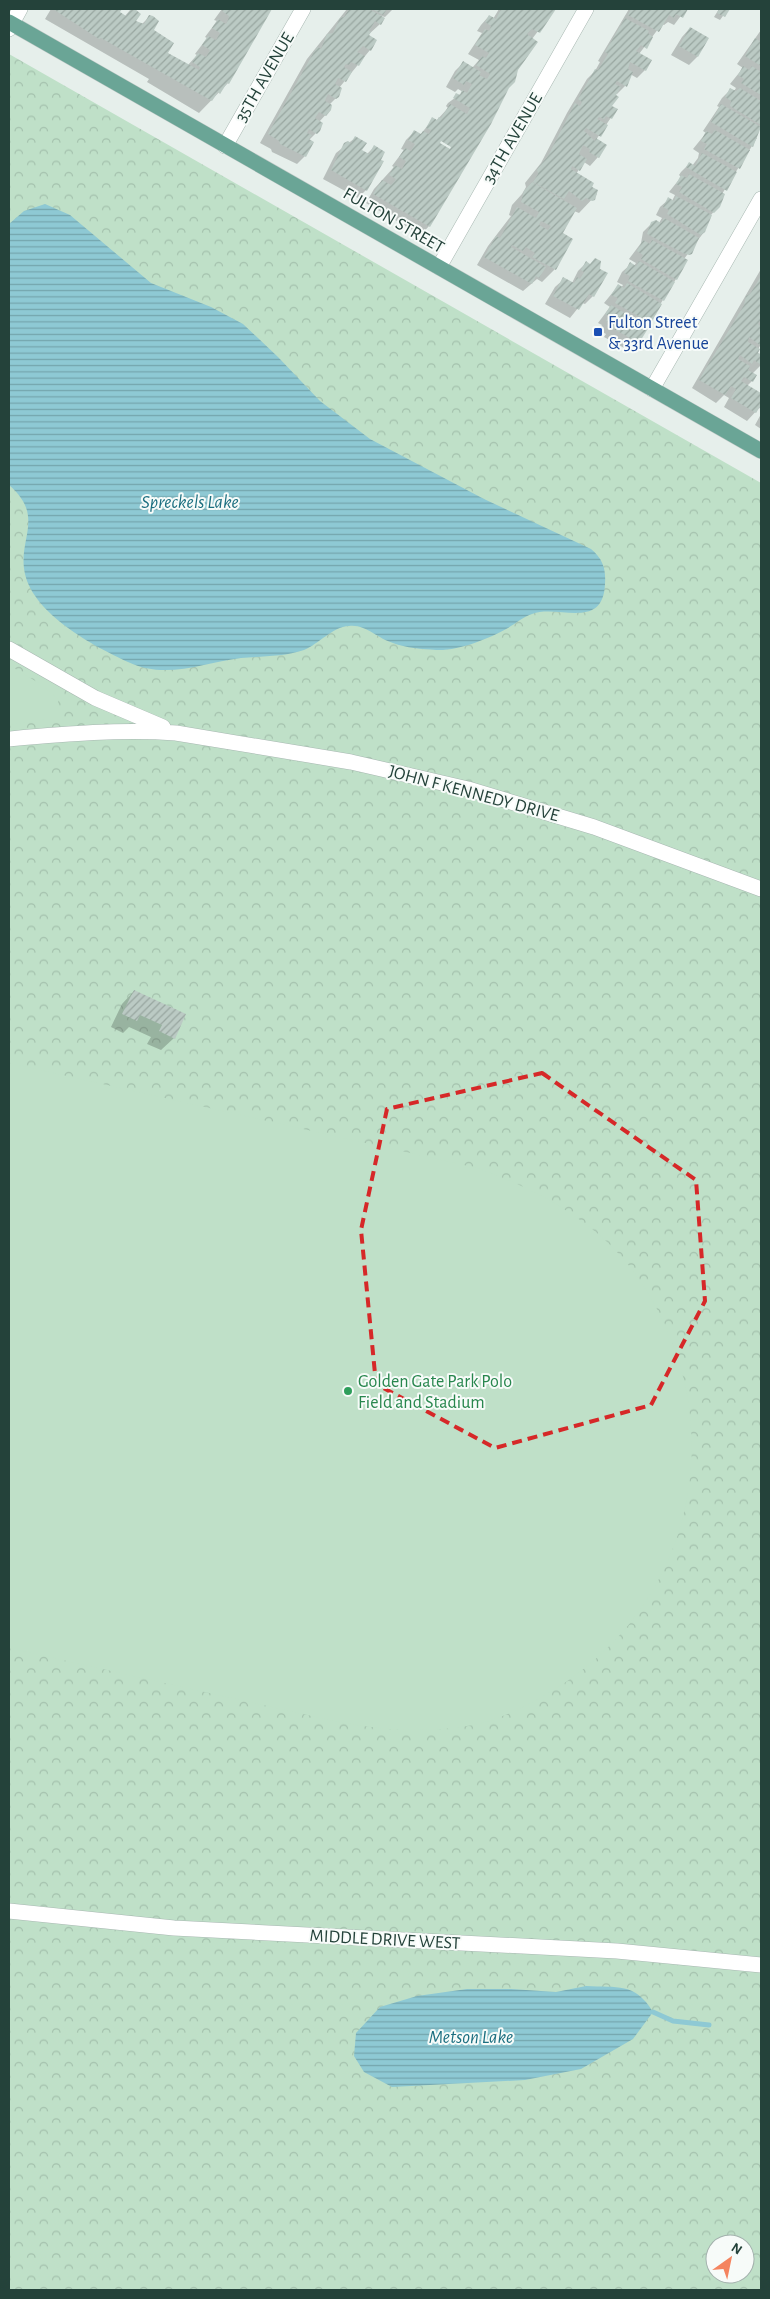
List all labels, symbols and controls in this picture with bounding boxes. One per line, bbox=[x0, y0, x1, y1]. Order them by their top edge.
street label: 35TH AVENUE bbox=[232, 29, 298, 125]
street label: 34TH AVENUE bbox=[480, 90, 546, 187]
street label: FULTON STREET bbox=[340, 185, 447, 257]
place label: Fulton Street & 33rd Avenue bbox=[608, 314, 709, 353]
marker: Fulton Street & 33rd Avenue bbox=[592, 326, 604, 338]
water label: Spreckels Lake bbox=[141, 493, 239, 512]
street label: JOHN F KENNEDY DRIVE bbox=[387, 763, 561, 825]
place label: Golden Gate Park Polo Field and Stadium bbox=[358, 1373, 512, 1412]
marker: Golden Gate Park Polo Field and Stadium bbox=[342, 1385, 354, 1397]
street label: MIDDLE DRIVE WEST bbox=[309, 1927, 461, 1953]
water label: Metson Lake bbox=[429, 2028, 513, 2047]
north arrow bbox=[705, 2234, 755, 2284]
text: N bbox=[729, 2240, 744, 2257]

